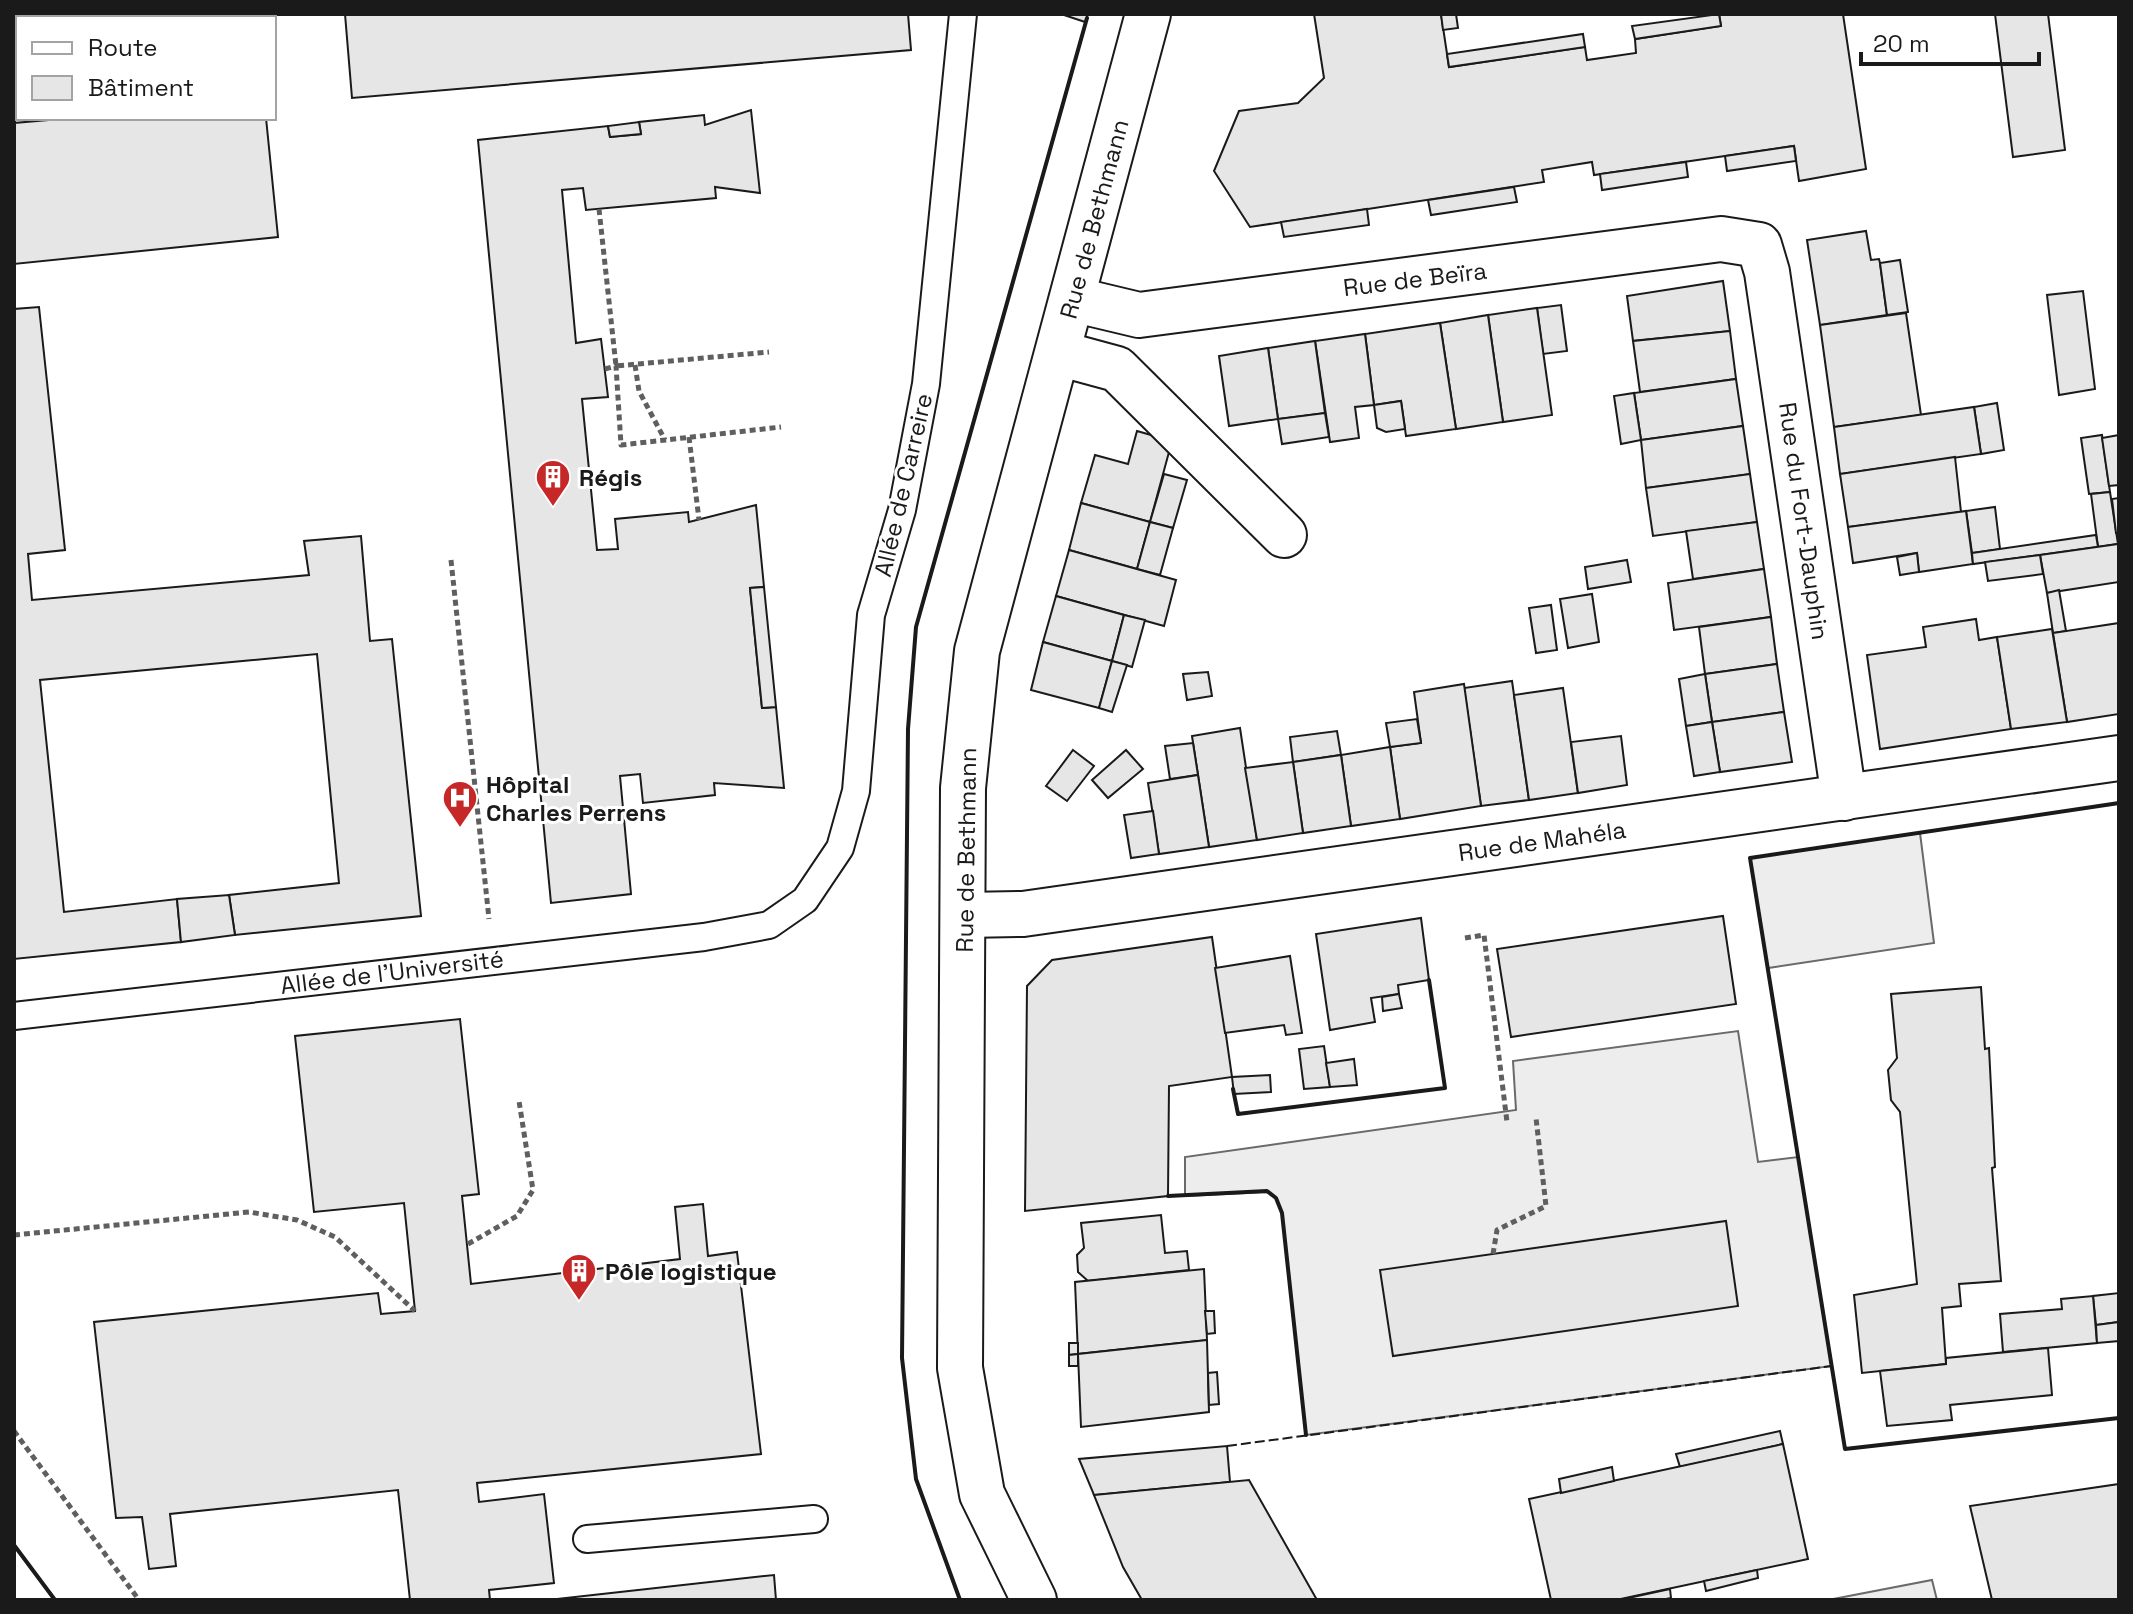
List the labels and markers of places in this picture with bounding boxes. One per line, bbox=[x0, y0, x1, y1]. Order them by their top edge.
building icon: Régis bbox=[534, 458, 572, 508]
place label: Régis bbox=[579, 462, 642, 493]
place label: Hôpital Charles Perrens bbox=[486, 769, 666, 828]
hospital icon: Hôpital Charles Perrens bbox=[441, 779, 479, 829]
building icon: Pôle logistique bbox=[560, 1252, 598, 1302]
place label: Pôle logistique bbox=[605, 1256, 777, 1287]

